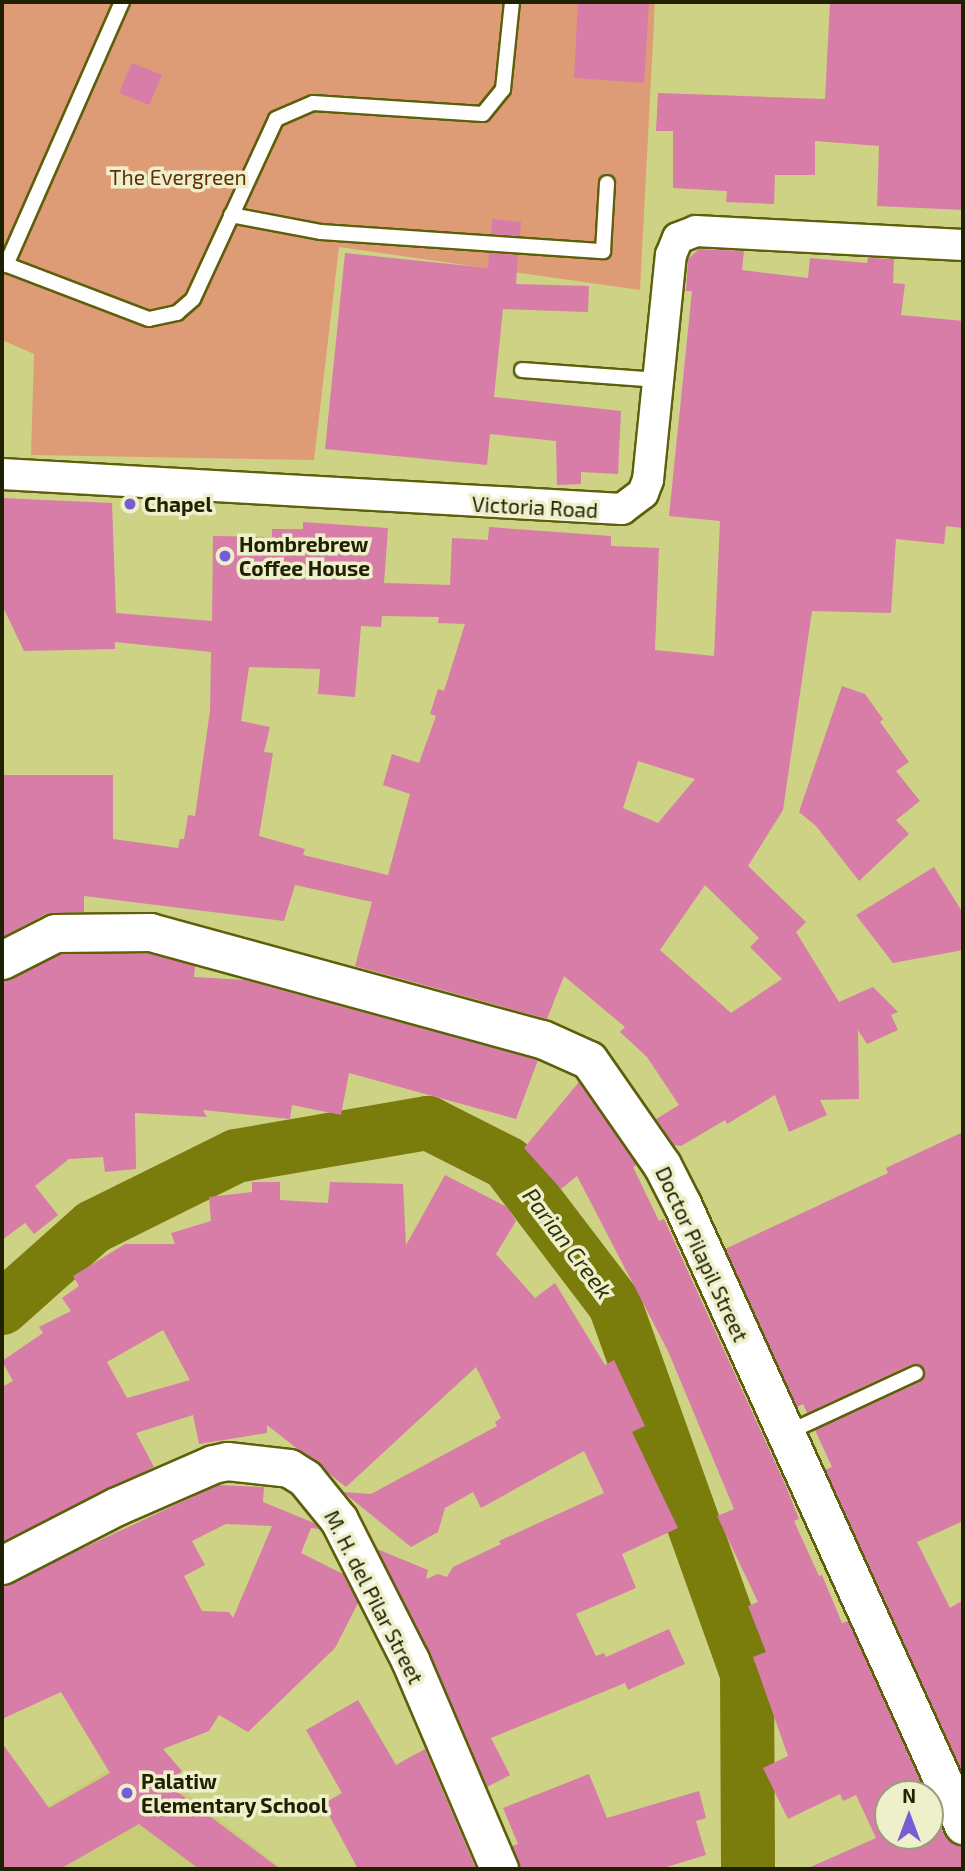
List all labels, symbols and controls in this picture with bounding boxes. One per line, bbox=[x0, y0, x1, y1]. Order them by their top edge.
park label: The Evergreen bbox=[109, 164, 247, 190]
place label: Chapel bbox=[144, 491, 212, 517]
street label: Victoria Road bbox=[471, 491, 599, 523]
marker: Chapel bbox=[122, 496, 138, 512]
place label: Hombrebrew Coffee House bbox=[239, 531, 370, 581]
marker: Hombrebrew Coffee House bbox=[217, 548, 233, 564]
street label: Doctor Pilapil Street bbox=[650, 1162, 754, 1346]
water label: Parian Creek bbox=[517, 1182, 619, 1304]
street label: M. H. del Pilar Street bbox=[319, 1506, 429, 1688]
place label: Palatiw Elementary School bbox=[141, 1768, 328, 1818]
north arrow bbox=[874, 1780, 944, 1850]
text: N bbox=[902, 1784, 916, 1807]
marker: Palatiw Elementary School bbox=[119, 1785, 135, 1801]

